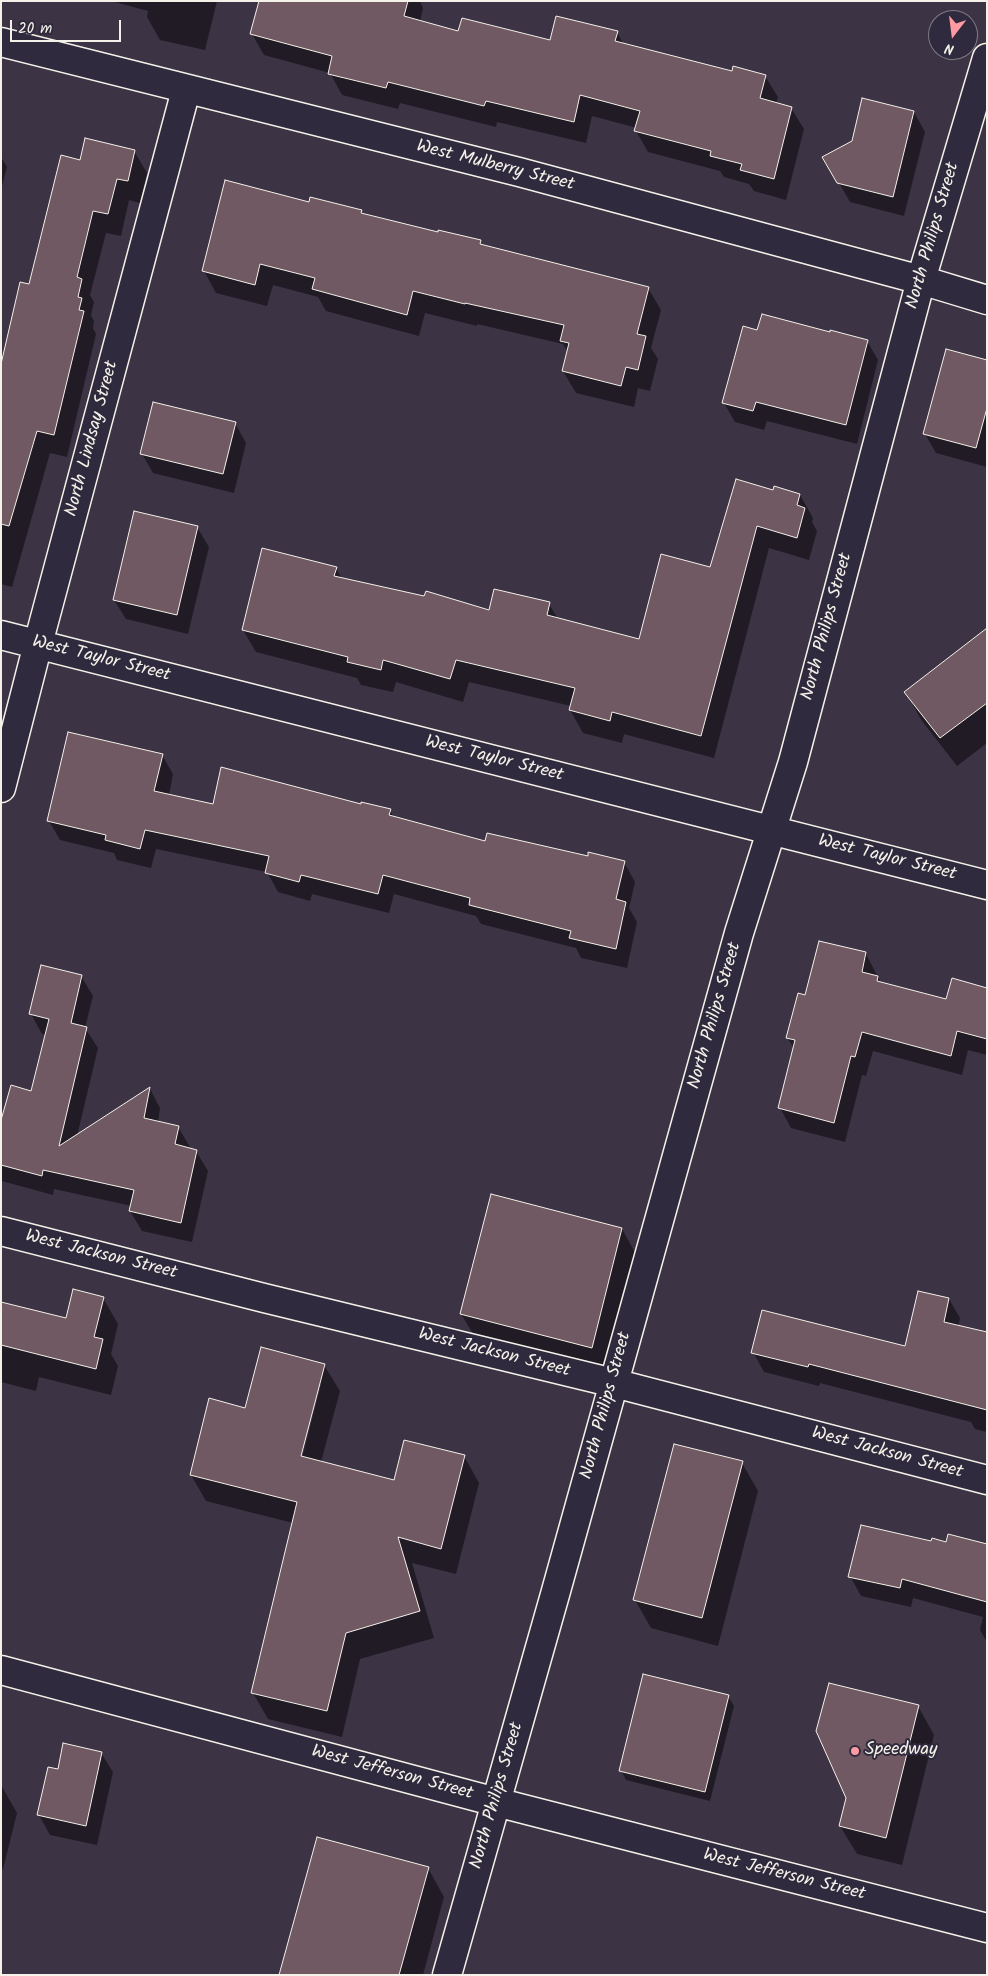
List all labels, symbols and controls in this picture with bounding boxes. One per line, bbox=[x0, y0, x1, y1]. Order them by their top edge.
scale bar bbox=[12, 10, 124, 42]
north arrow bbox=[928, 10, 978, 60]
text: 20 m bbox=[18, 17, 52, 41]
text: N bbox=[942, 37, 956, 60]
street label: West Mulberry Street bbox=[414, 137, 576, 197]
street label: North Philips Street bbox=[903, 160, 965, 312]
street label: North Lindsay Street bbox=[62, 359, 124, 519]
street label: North Philips Street bbox=[798, 551, 858, 703]
street label: West Taylor Street bbox=[30, 632, 172, 688]
street label: West Taylor Street bbox=[423, 732, 565, 788]
street label: West Taylor Street bbox=[816, 831, 958, 887]
street label: North Philips Street bbox=[685, 940, 747, 1092]
street label: West Jackson Street bbox=[23, 1227, 179, 1285]
street label: West Jackson Street bbox=[416, 1325, 572, 1383]
street label: North Philips Street bbox=[577, 1330, 637, 1482]
street label: West Jackson Street bbox=[809, 1423, 965, 1485]
street label: North Philips Street bbox=[467, 1720, 529, 1872]
place label: Speedway bbox=[865, 1740, 937, 1762]
street label: West Jefferson Street bbox=[309, 1742, 475, 1806]
marker: Speedway bbox=[849, 1745, 861, 1757]
street label: West Jefferson Street bbox=[701, 1845, 867, 1907]

